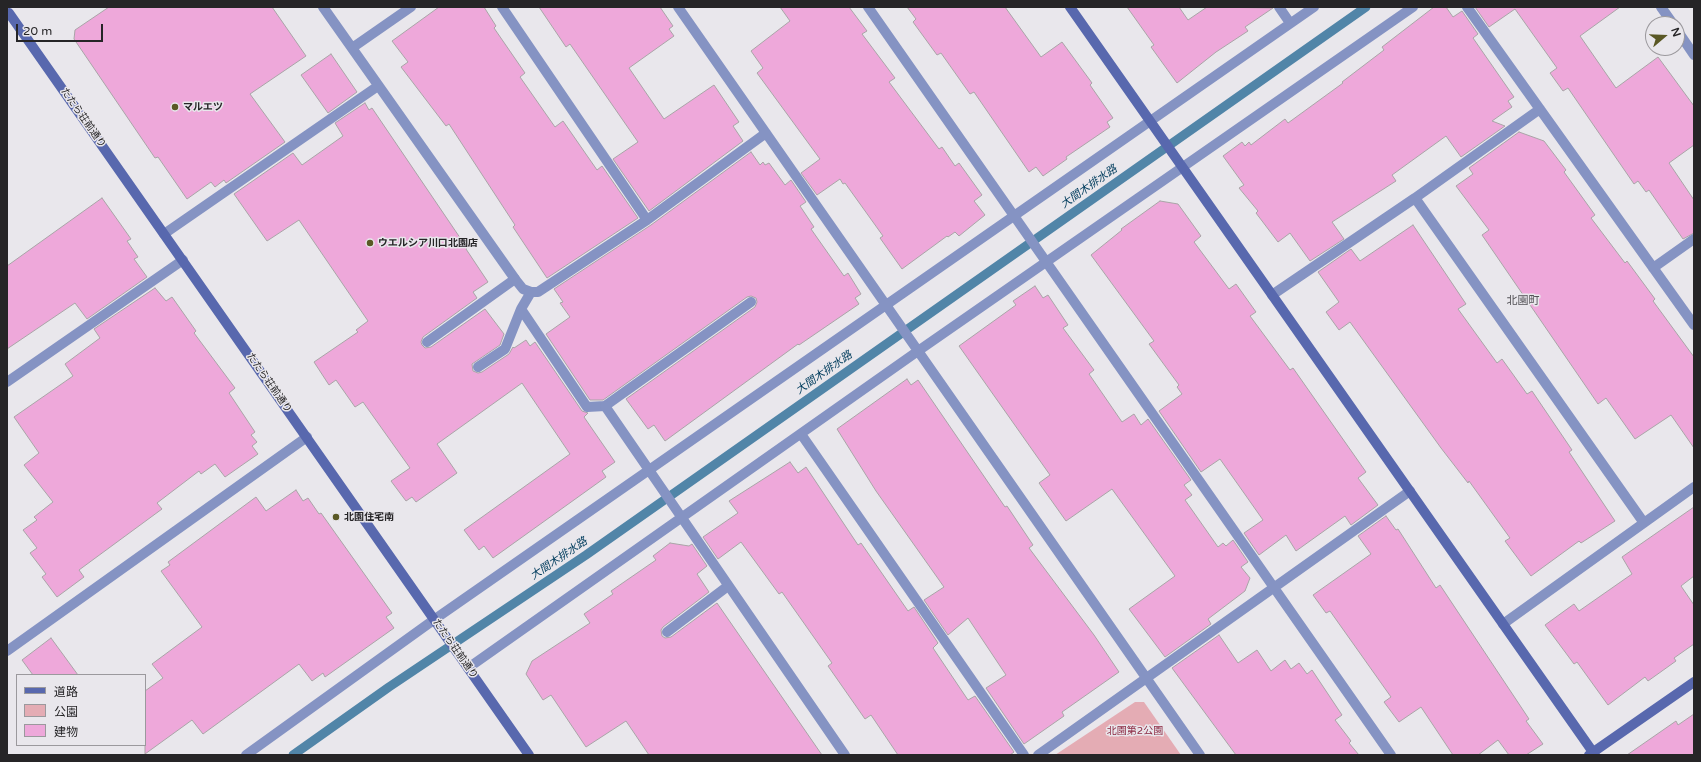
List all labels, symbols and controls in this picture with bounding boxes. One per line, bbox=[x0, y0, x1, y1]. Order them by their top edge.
scale bar bbox=[18, 16, 105, 42]
north arrow bbox=[1645, 16, 1685, 56]
text: 20 m bbox=[23, 24, 52, 38]
text: N bbox=[1668, 26, 1683, 39]
street label: たたら荘前通り bbox=[58, 86, 108, 150]
place label: マルエツ bbox=[183, 101, 223, 113]
marker: マルエツ bbox=[170, 102, 180, 112]
water label: 大間木排水路 bbox=[1058, 163, 1120, 211]
place label: ウエルシア川口北園店 bbox=[378, 237, 478, 249]
marker: ウエルシア川口北園店 bbox=[365, 238, 375, 248]
district label: 北園町 bbox=[1507, 294, 1539, 308]
water label: 大間木排水路 bbox=[793, 349, 855, 397]
street label: たたら荘前通り bbox=[244, 351, 294, 415]
place label: 北園住宅南 bbox=[344, 511, 394, 523]
marker: 北園住宅南 bbox=[331, 512, 341, 522]
water label: 大間木排水路 bbox=[528, 535, 590, 583]
street label: たたら荘前通り bbox=[430, 617, 480, 681]
legend bbox=[16, 674, 146, 746]
text: 道路 bbox=[54, 685, 78, 699]
text: 公園 bbox=[54, 705, 78, 719]
text: 建物 bbox=[54, 725, 78, 739]
park label: 北園第2公園 bbox=[1107, 725, 1163, 737]

